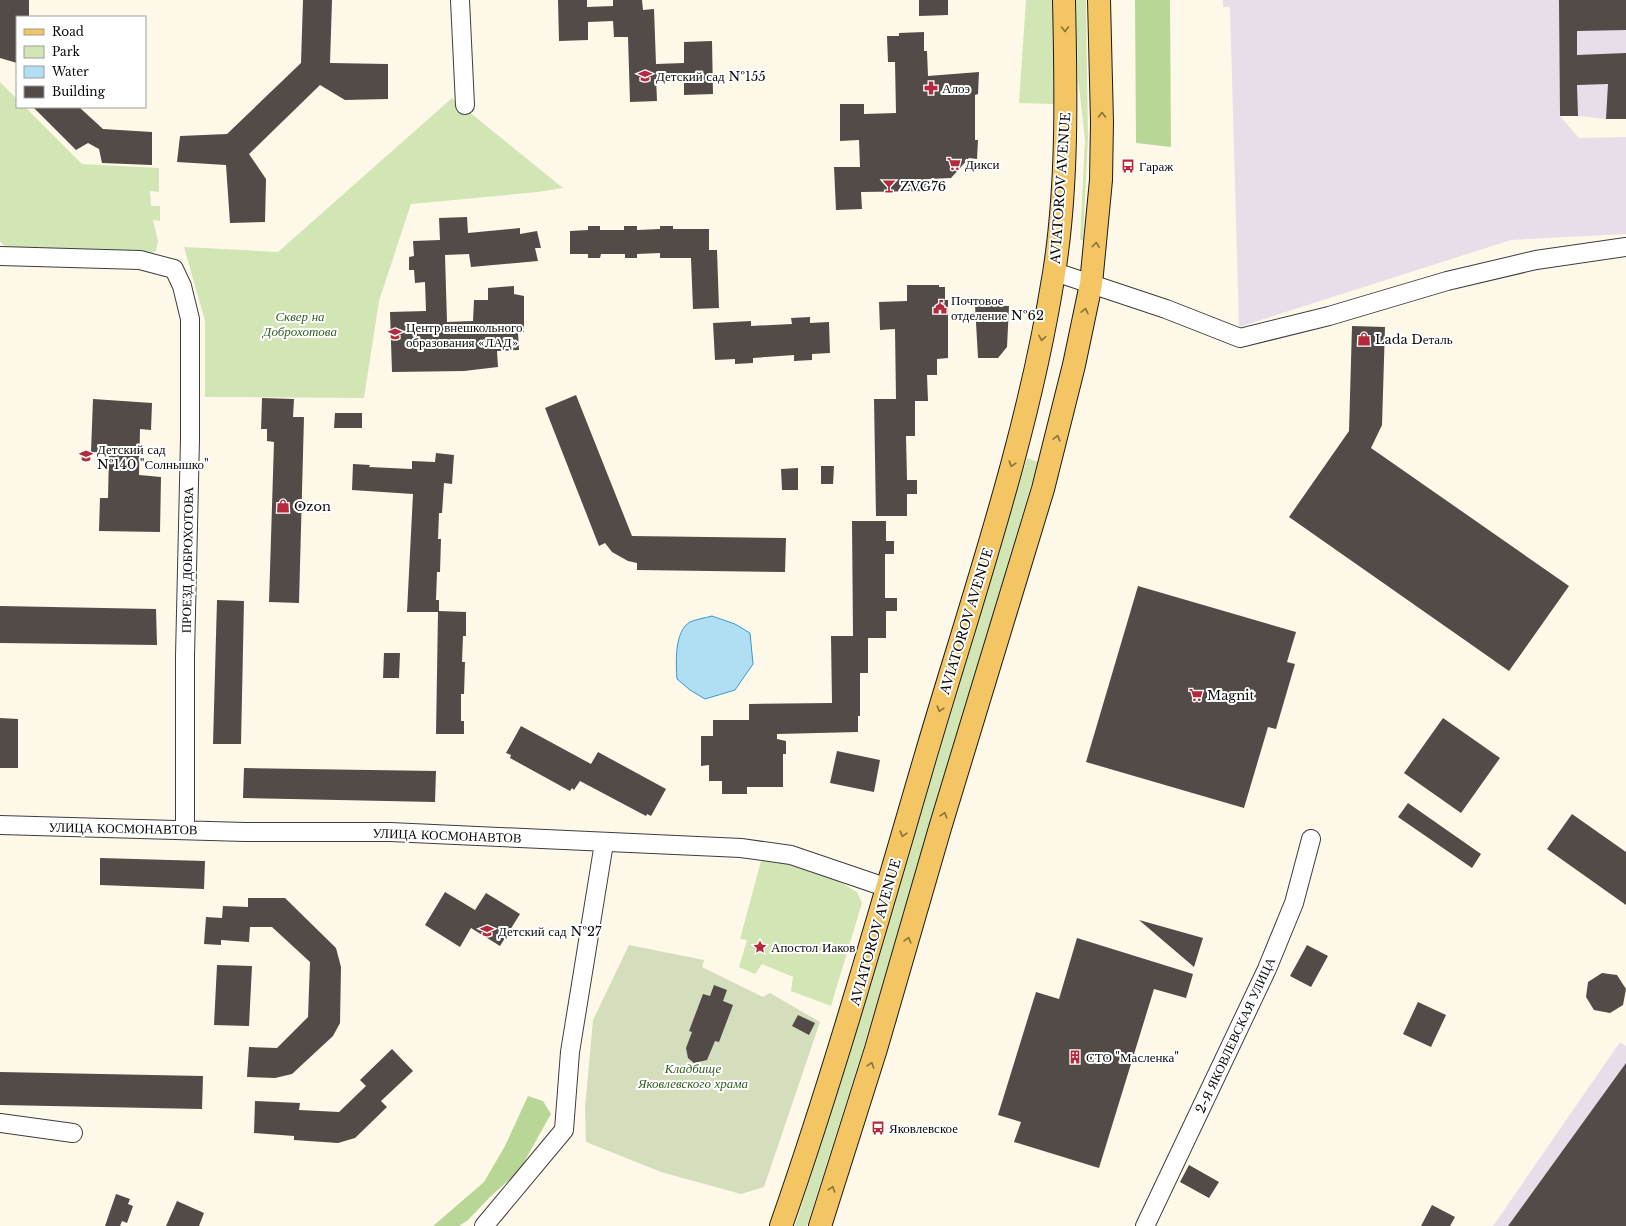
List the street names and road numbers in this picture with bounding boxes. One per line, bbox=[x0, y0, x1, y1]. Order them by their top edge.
street label: AVIATOROV AVENUE bbox=[1047, 112, 1074, 265]
street label: ПРОЕЗД ДОБРОХОТОВА bbox=[178, 486, 197, 633]
street label: AVIATOROV AVENUE bbox=[936, 546, 997, 697]
street label: УЛИЦА КОСМОНАВТОВ bbox=[48, 819, 198, 838]
street label: УЛИЦА КОСМОНАВТОВ bbox=[372, 824, 522, 847]
street label: AVIATOROV AVENUE bbox=[846, 857, 905, 1009]
street label: 2-Я ЯКОВЛЕВСКАЯ УЛИЦА bbox=[1192, 954, 1279, 1116]

